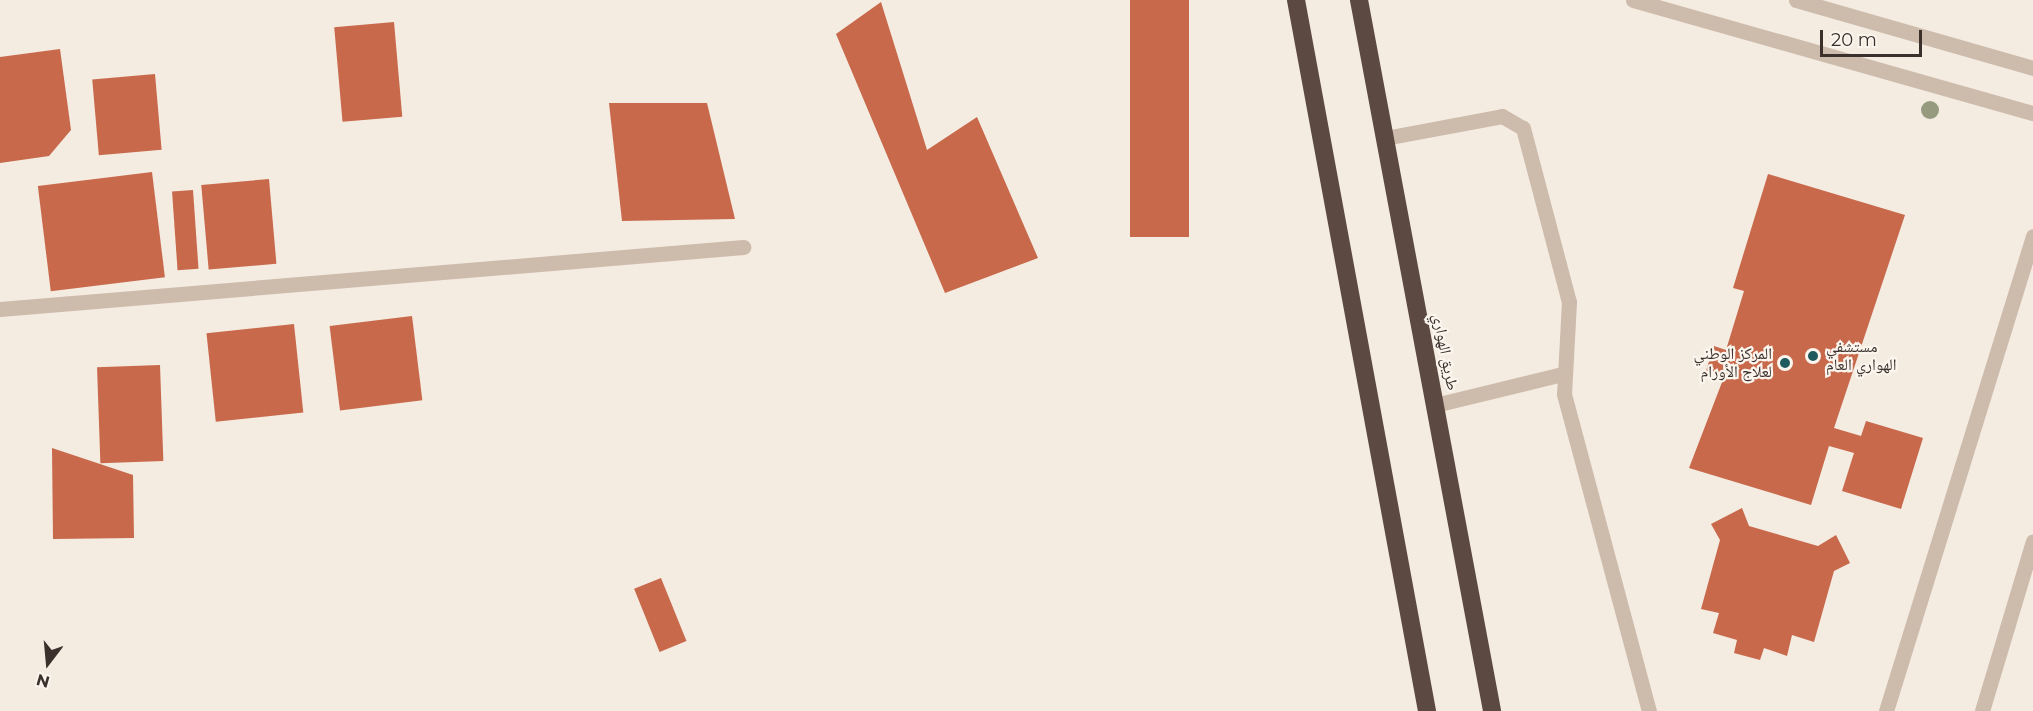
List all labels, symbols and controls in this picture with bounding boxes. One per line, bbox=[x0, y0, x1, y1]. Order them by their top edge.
scale bar bbox=[1823, 18, 1925, 56]
text: 20 m bbox=[1831, 29, 1877, 51]
street label: طريق الهواري bbox=[1428, 312, 1462, 392]
place label: مستشفي الهواري العام bbox=[1826, 337, 1897, 375]
place label: المركز الوطني لعلاج الأورام bbox=[1694, 344, 1772, 382]
marker: مستشفي الهواري العام bbox=[1804, 347, 1822, 365]
marker: المركز الوطني لعلاج الأورام bbox=[1776, 354, 1794, 372]
north arrow bbox=[18, 633, 78, 693]
text: N bbox=[34, 670, 52, 692]

